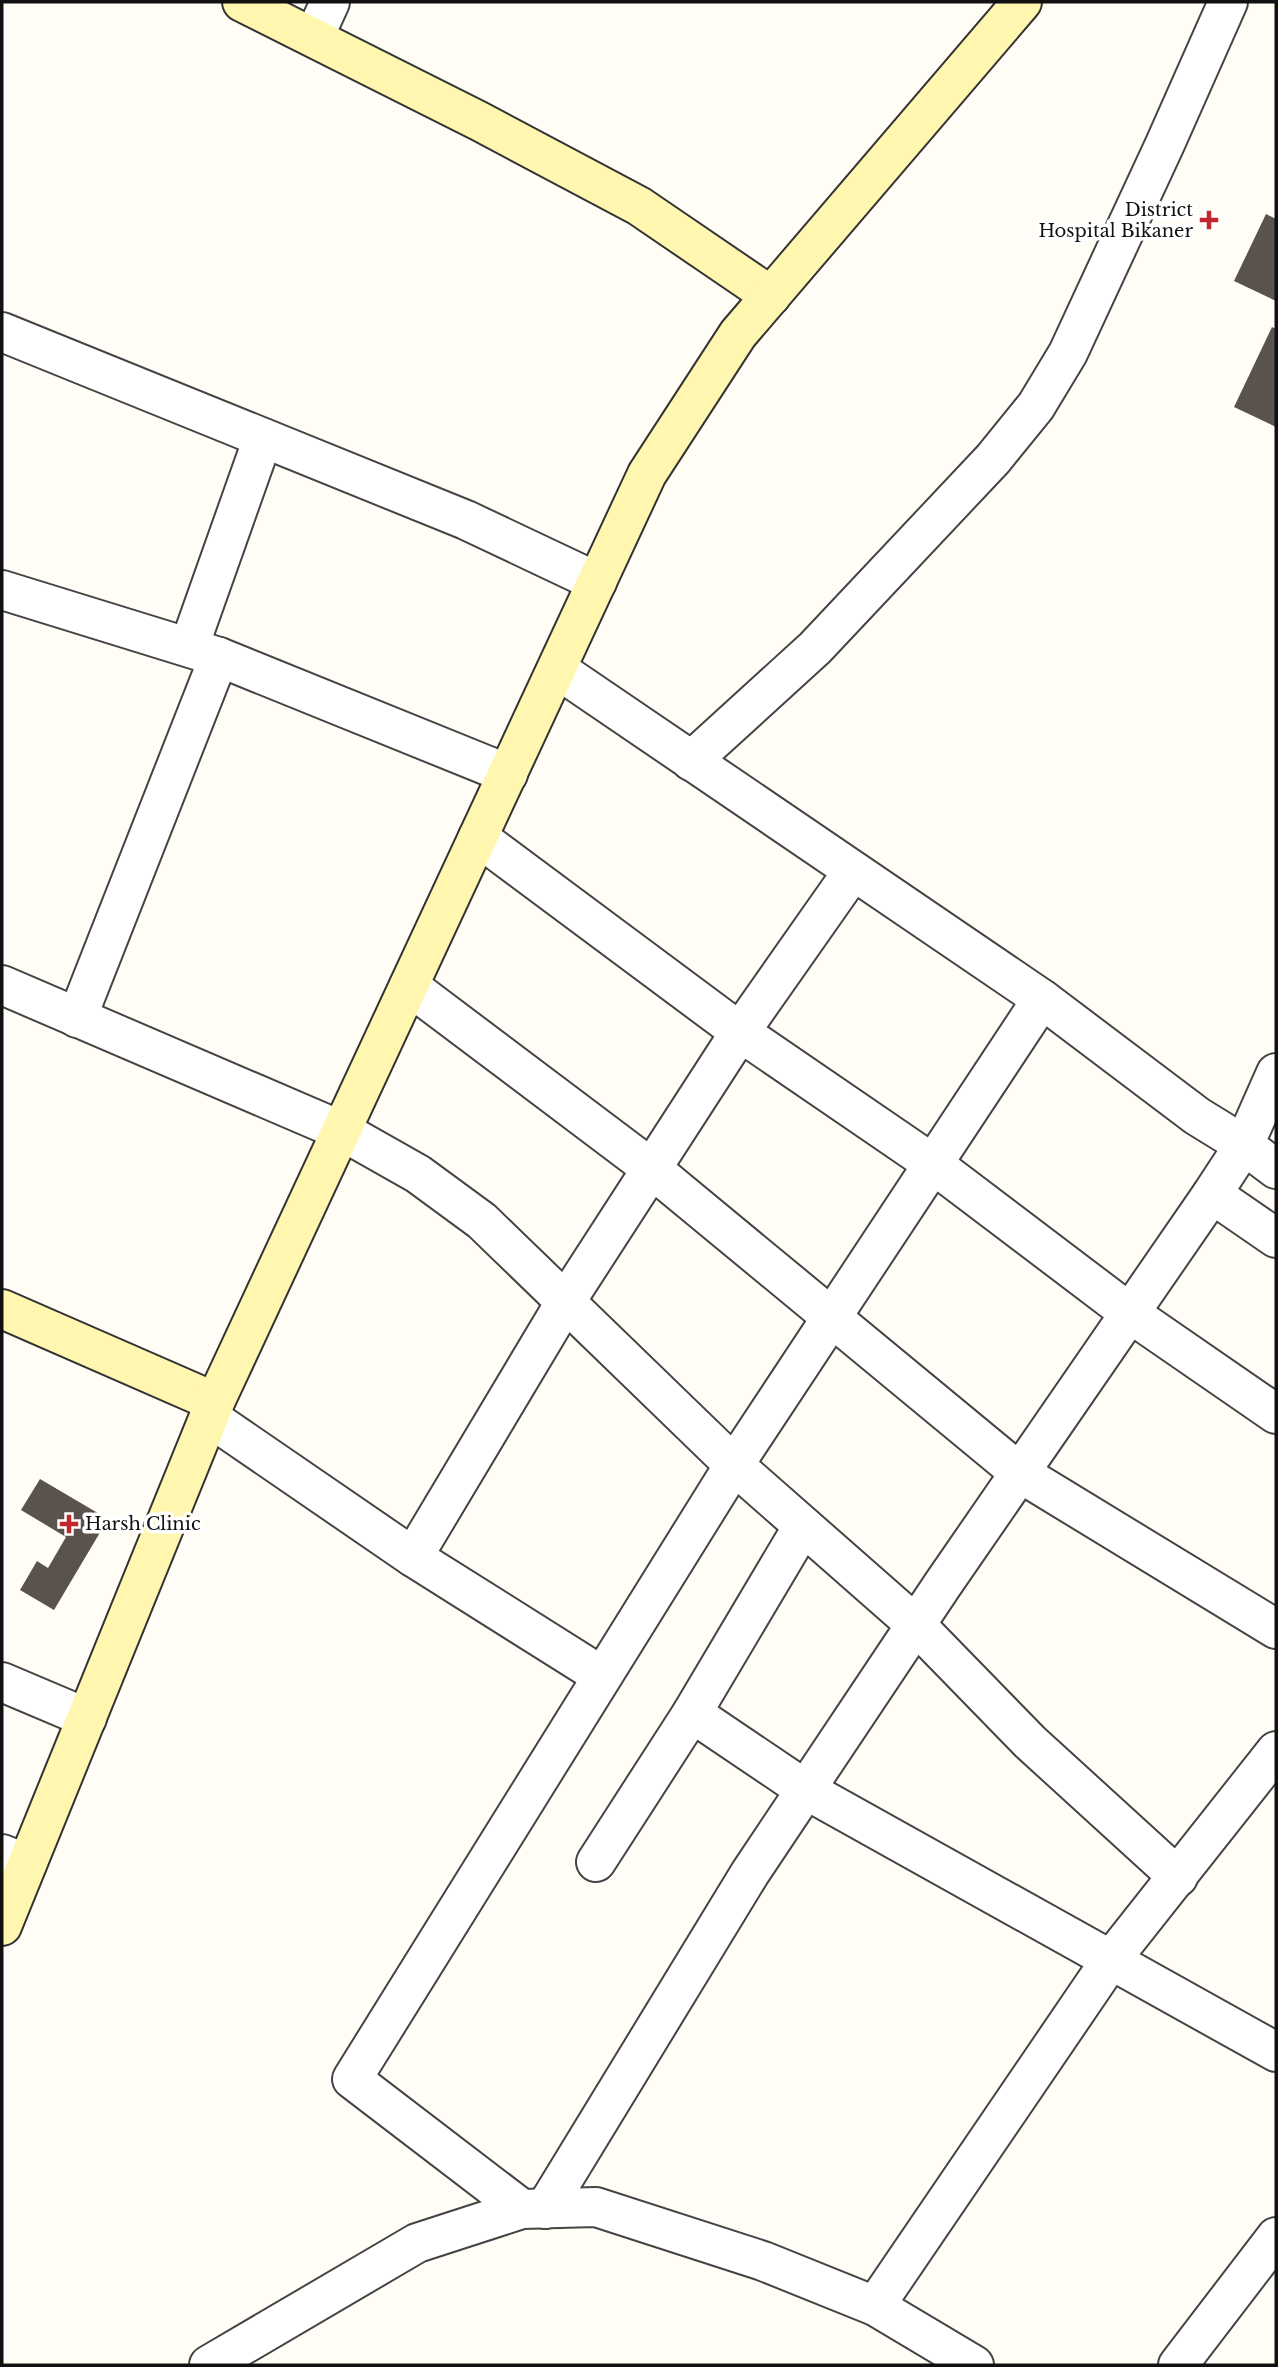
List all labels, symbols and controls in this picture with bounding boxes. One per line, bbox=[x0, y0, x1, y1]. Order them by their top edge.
place label: District Hospital Bikaner bbox=[1038, 199, 1193, 242]
marker: District Hospital Bikaner bbox=[1199, 210, 1219, 230]
place label: Harsh Clinic bbox=[85, 1513, 201, 1535]
marker: Harsh Clinic bbox=[59, 1514, 79, 1534]

